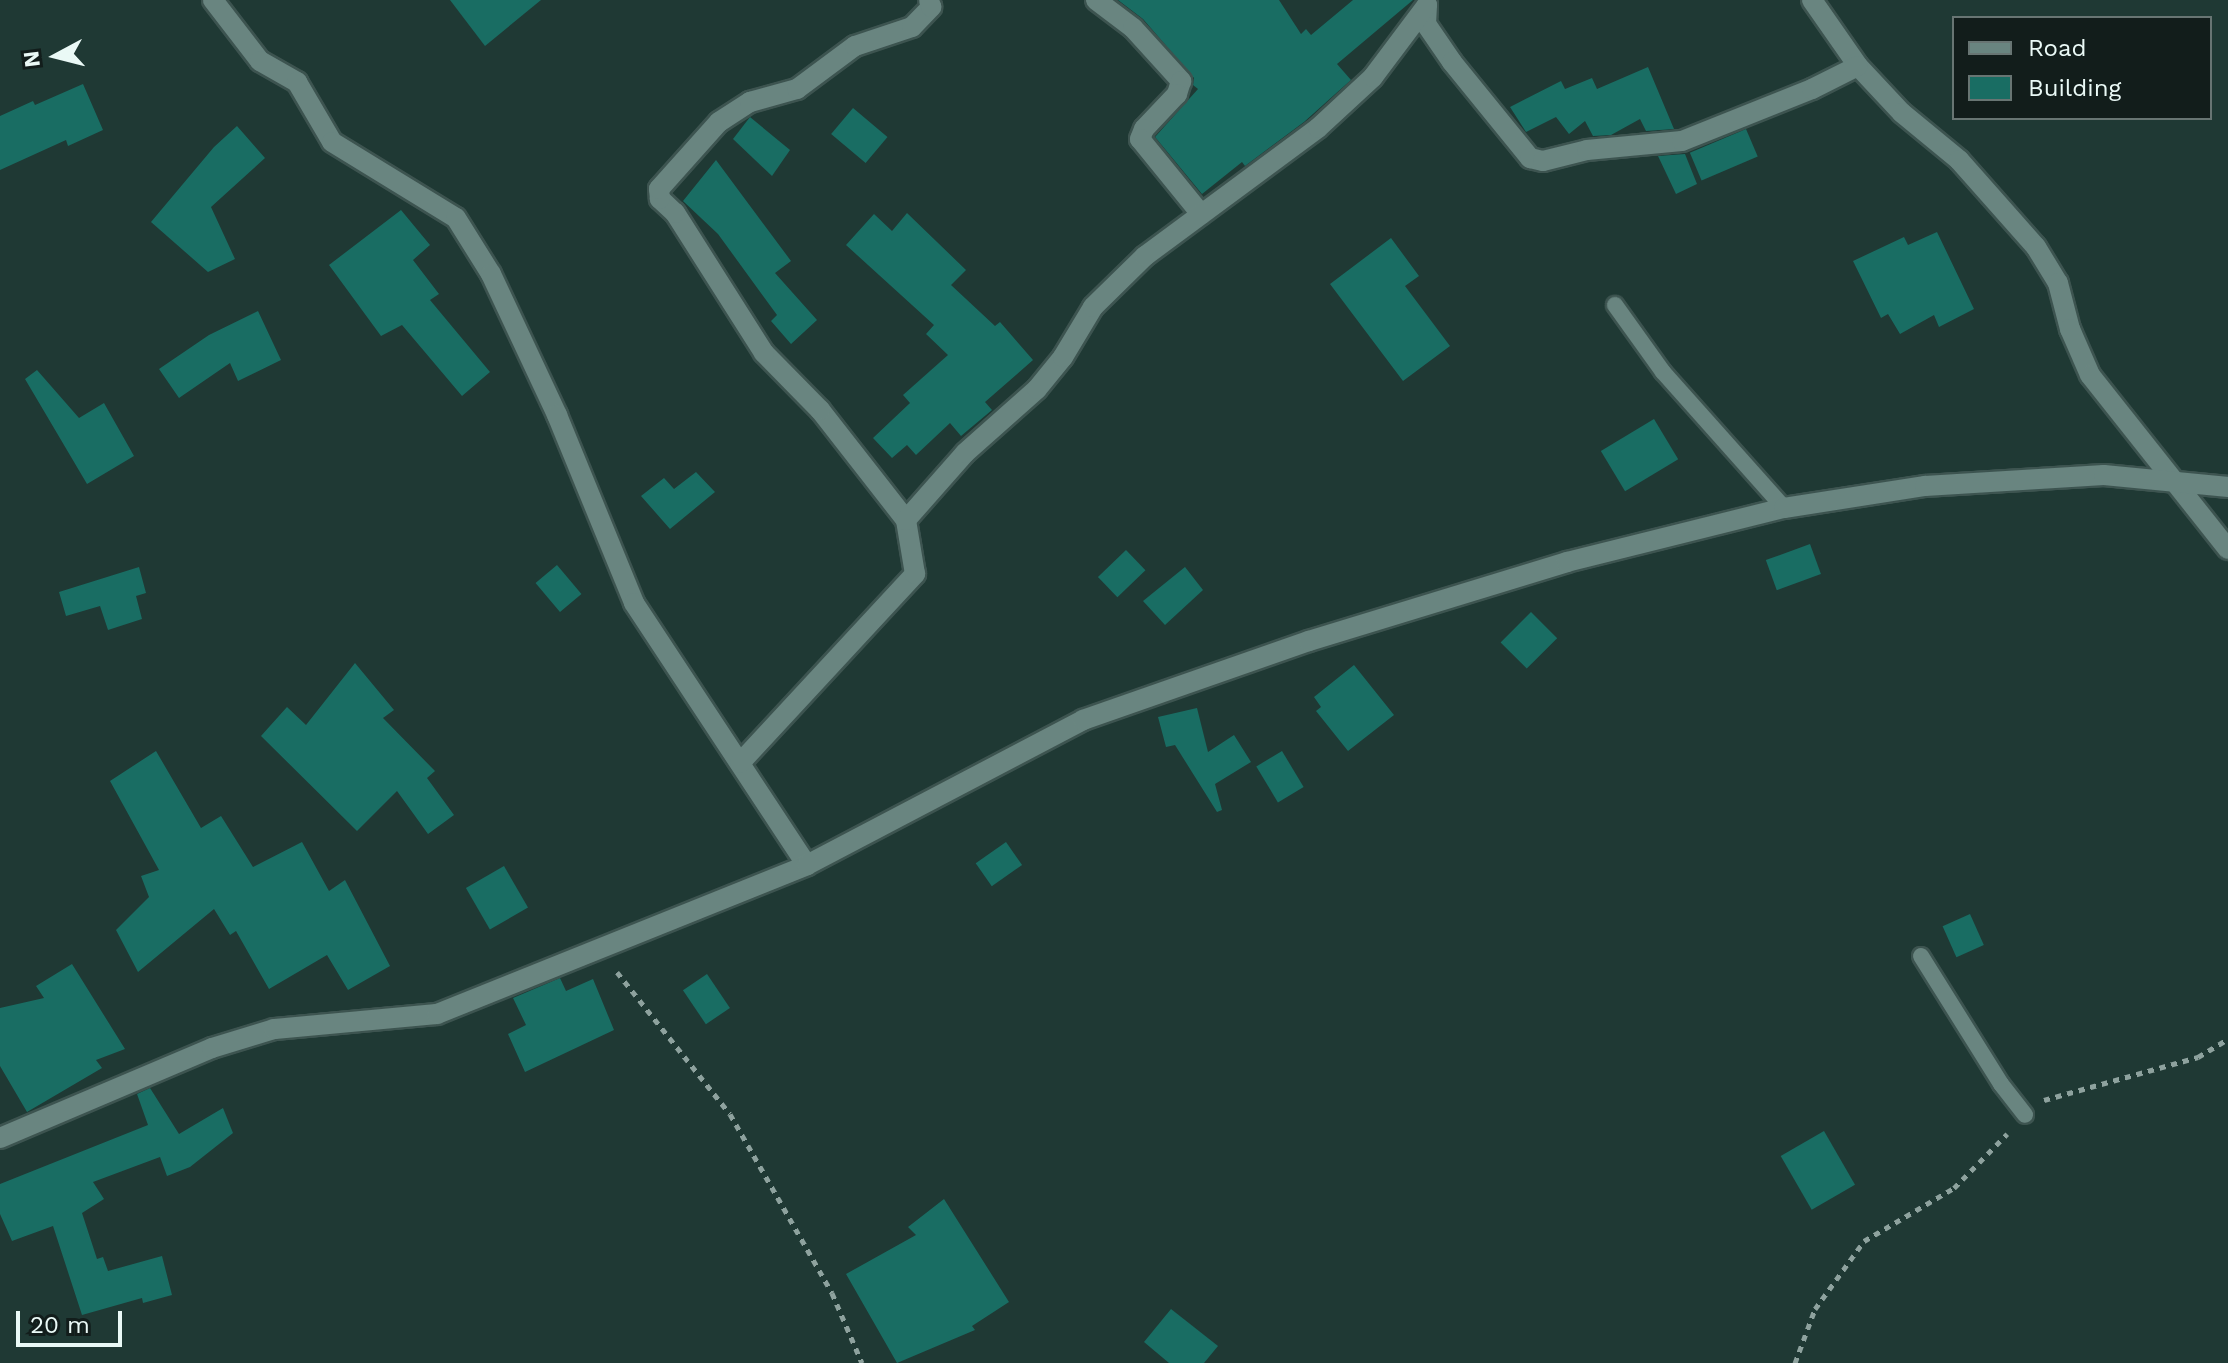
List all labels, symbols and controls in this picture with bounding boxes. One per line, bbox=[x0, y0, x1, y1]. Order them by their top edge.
north arrow bbox=[16, 16, 96, 96]
legend bbox=[1952, 16, 2212, 120]
text: Road bbox=[2028, 34, 2087, 62]
text: N bbox=[18, 49, 45, 69]
text: Building bbox=[2028, 74, 2121, 102]
scale bar bbox=[20, 1295, 126, 1345]
text: 20 m bbox=[30, 1311, 90, 1339]

